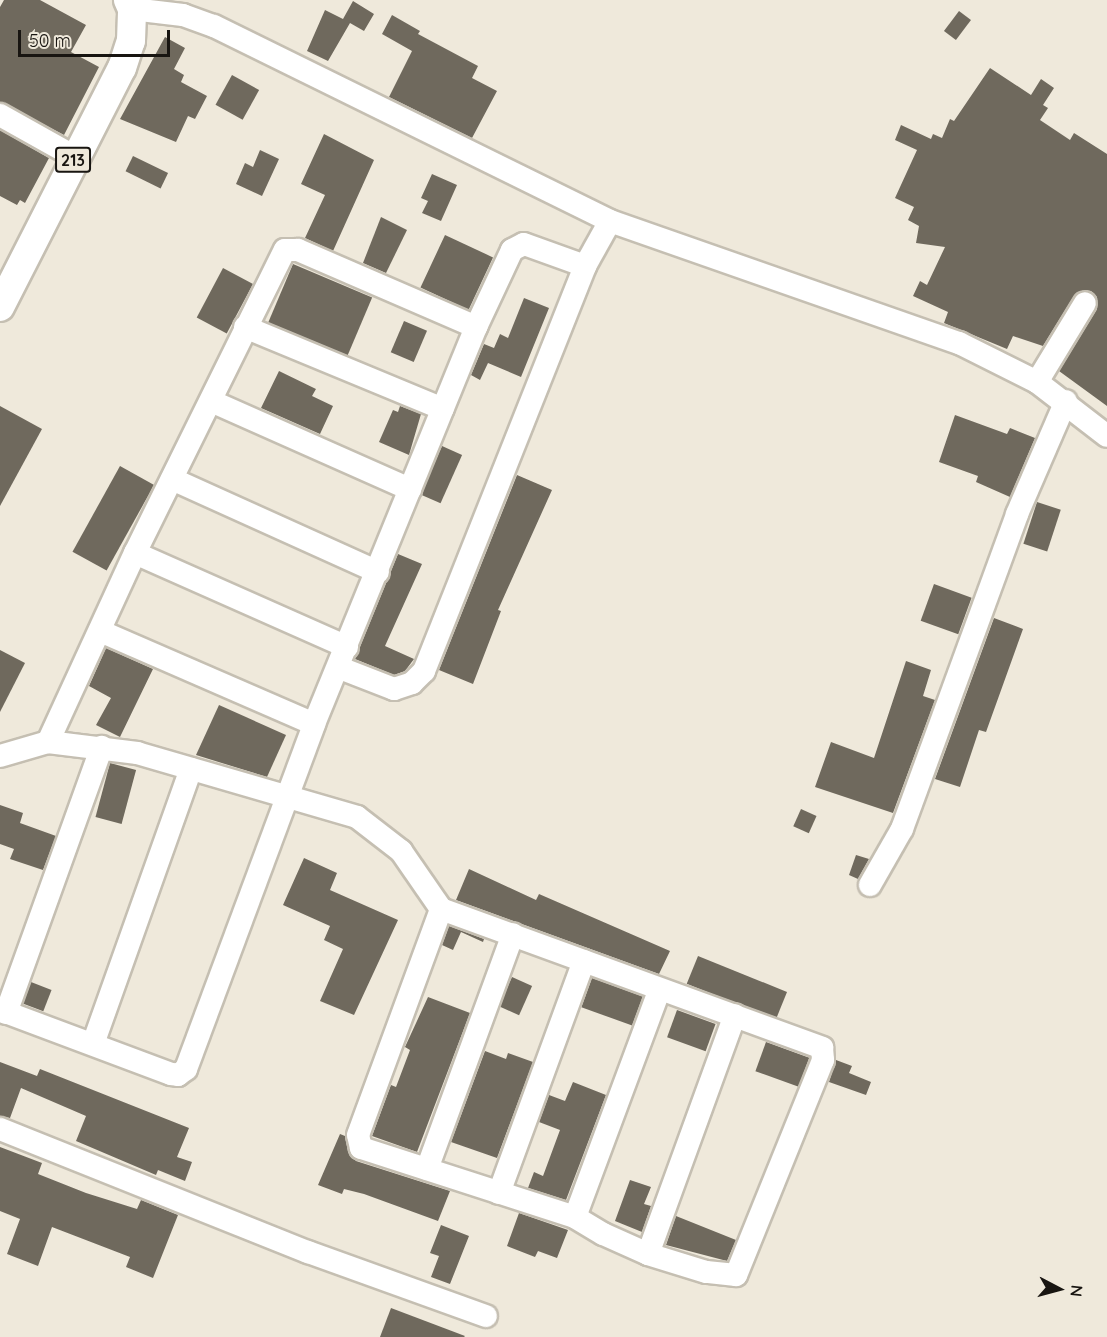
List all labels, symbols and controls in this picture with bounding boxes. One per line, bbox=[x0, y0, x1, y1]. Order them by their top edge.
scale bar bbox=[21, 18, 172, 56]
text: 50 m bbox=[29, 29, 71, 52]
road number: 213 bbox=[55, 147, 91, 173]
north arrow bbox=[1029, 1259, 1089, 1319]
text: N bbox=[1066, 1284, 1087, 1298]

